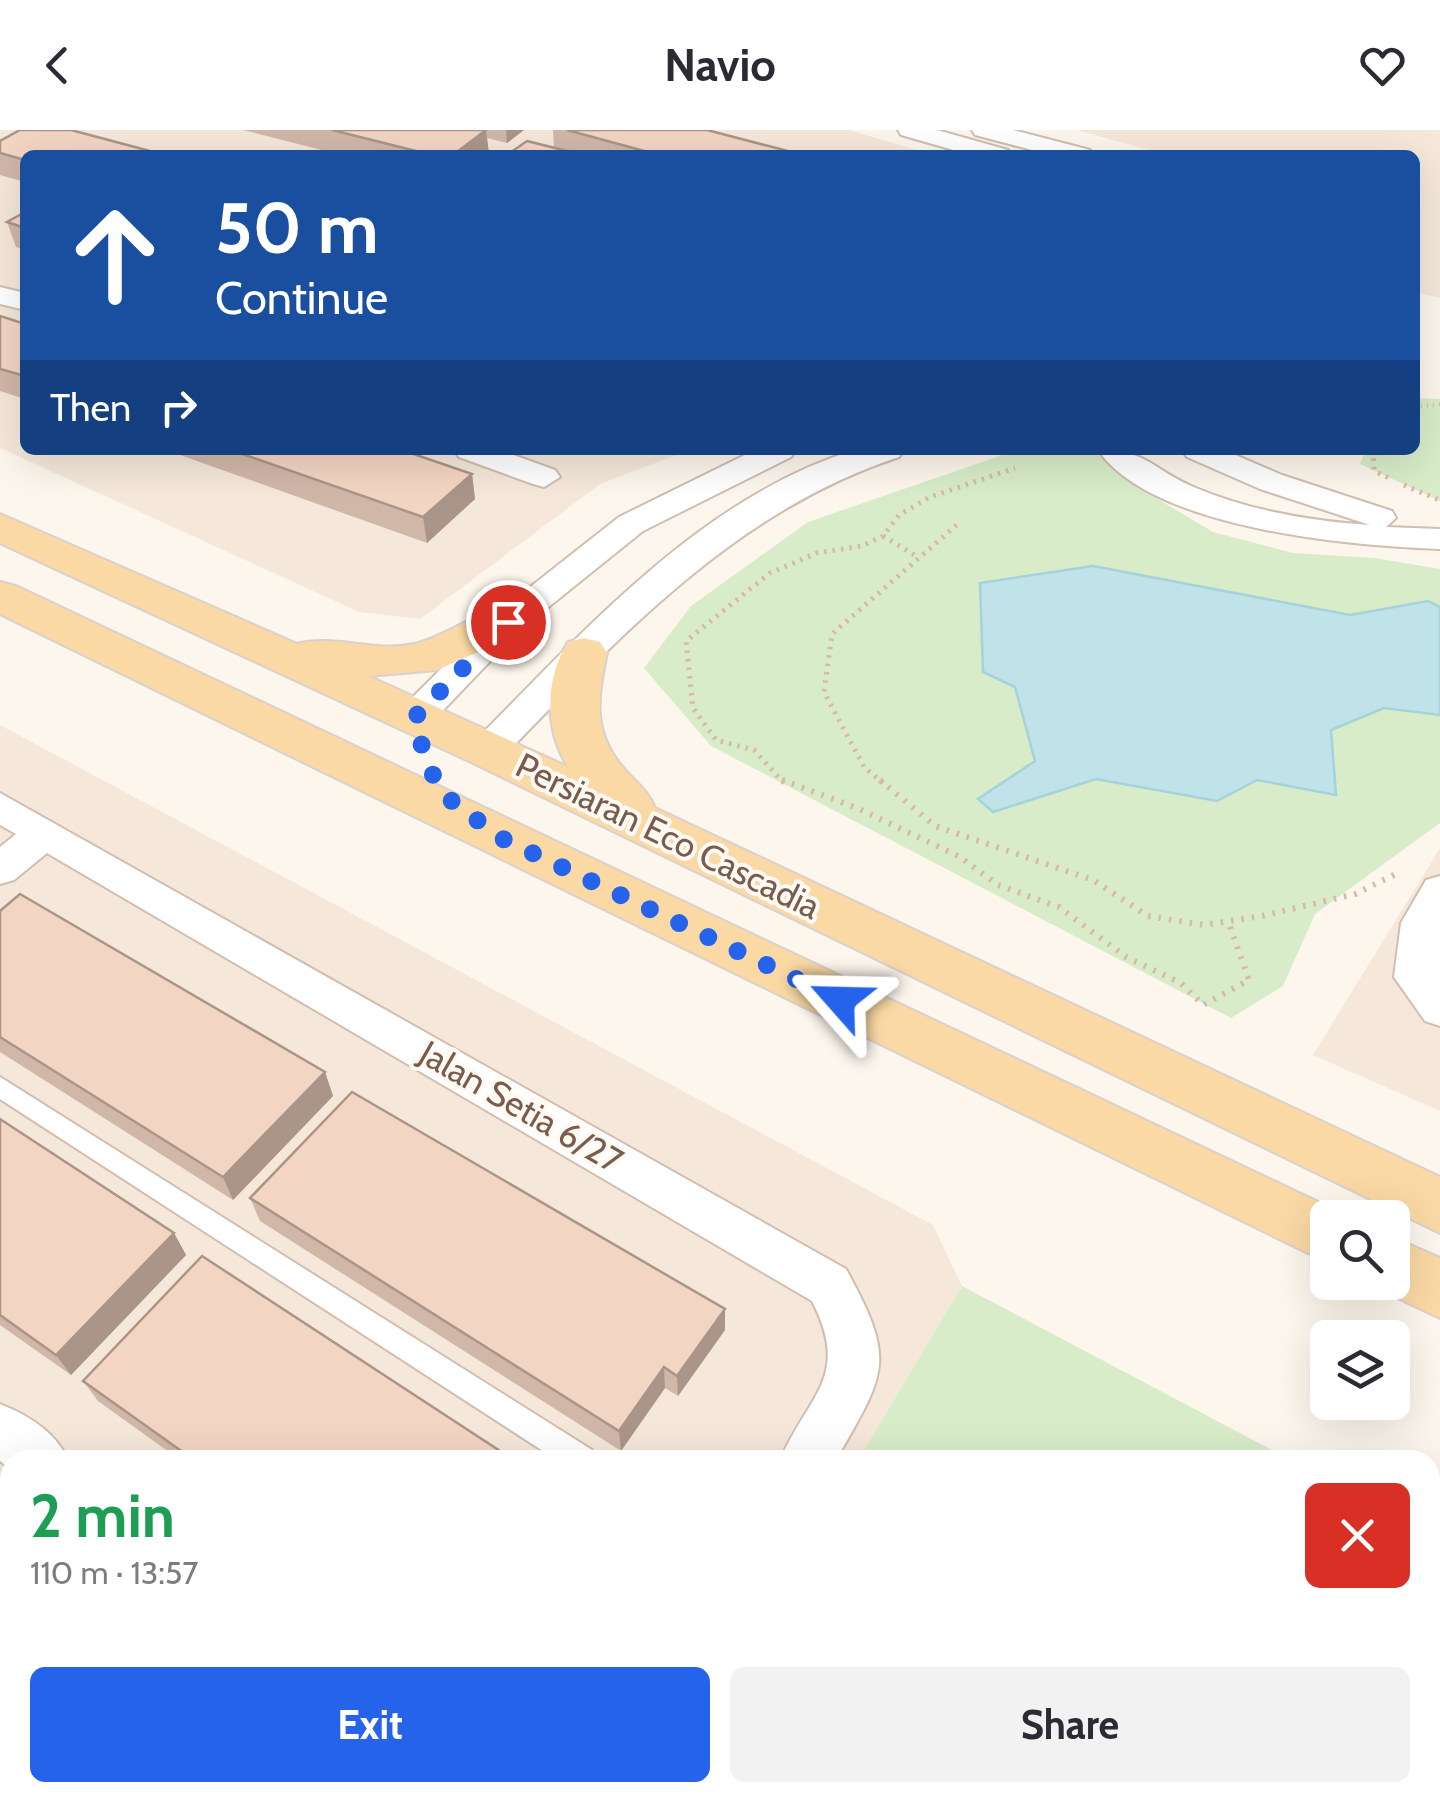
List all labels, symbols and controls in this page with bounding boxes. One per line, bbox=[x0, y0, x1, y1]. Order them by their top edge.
icon: back bbox=[30, 38, 85, 93]
text: Navio bbox=[664, 38, 776, 92]
icon: heart bbox=[1355, 38, 1410, 93]
text: 50 m bbox=[215, 185, 379, 271]
icon: ahead bbox=[50, 190, 180, 320]
text: Continue bbox=[215, 271, 388, 325]
icon: right bbox=[151, 380, 206, 435]
text: Then bbox=[50, 384, 131, 431]
pin bbox=[466, 580, 551, 665]
icon: arrive bbox=[481, 595, 536, 650]
street label: Persiaran Eco Cascadia bbox=[509, 743, 828, 928]
position arrow bbox=[788, 948, 892, 1052]
street label: Jalan Setia 6/27 bbox=[411, 1031, 631, 1182]
map controls bbox=[1310, 1200, 1410, 1420]
button: search bbox=[1310, 1200, 1410, 1300]
button: layers bbox=[1310, 1320, 1410, 1420]
text: 2 min bbox=[30, 1479, 175, 1552]
button: close bbox=[1305, 1483, 1410, 1588]
text: 110 m · 13:57 bbox=[30, 1553, 198, 1592]
button: Exit bbox=[30, 1667, 710, 1782]
button: Share bbox=[730, 1667, 1410, 1782]

